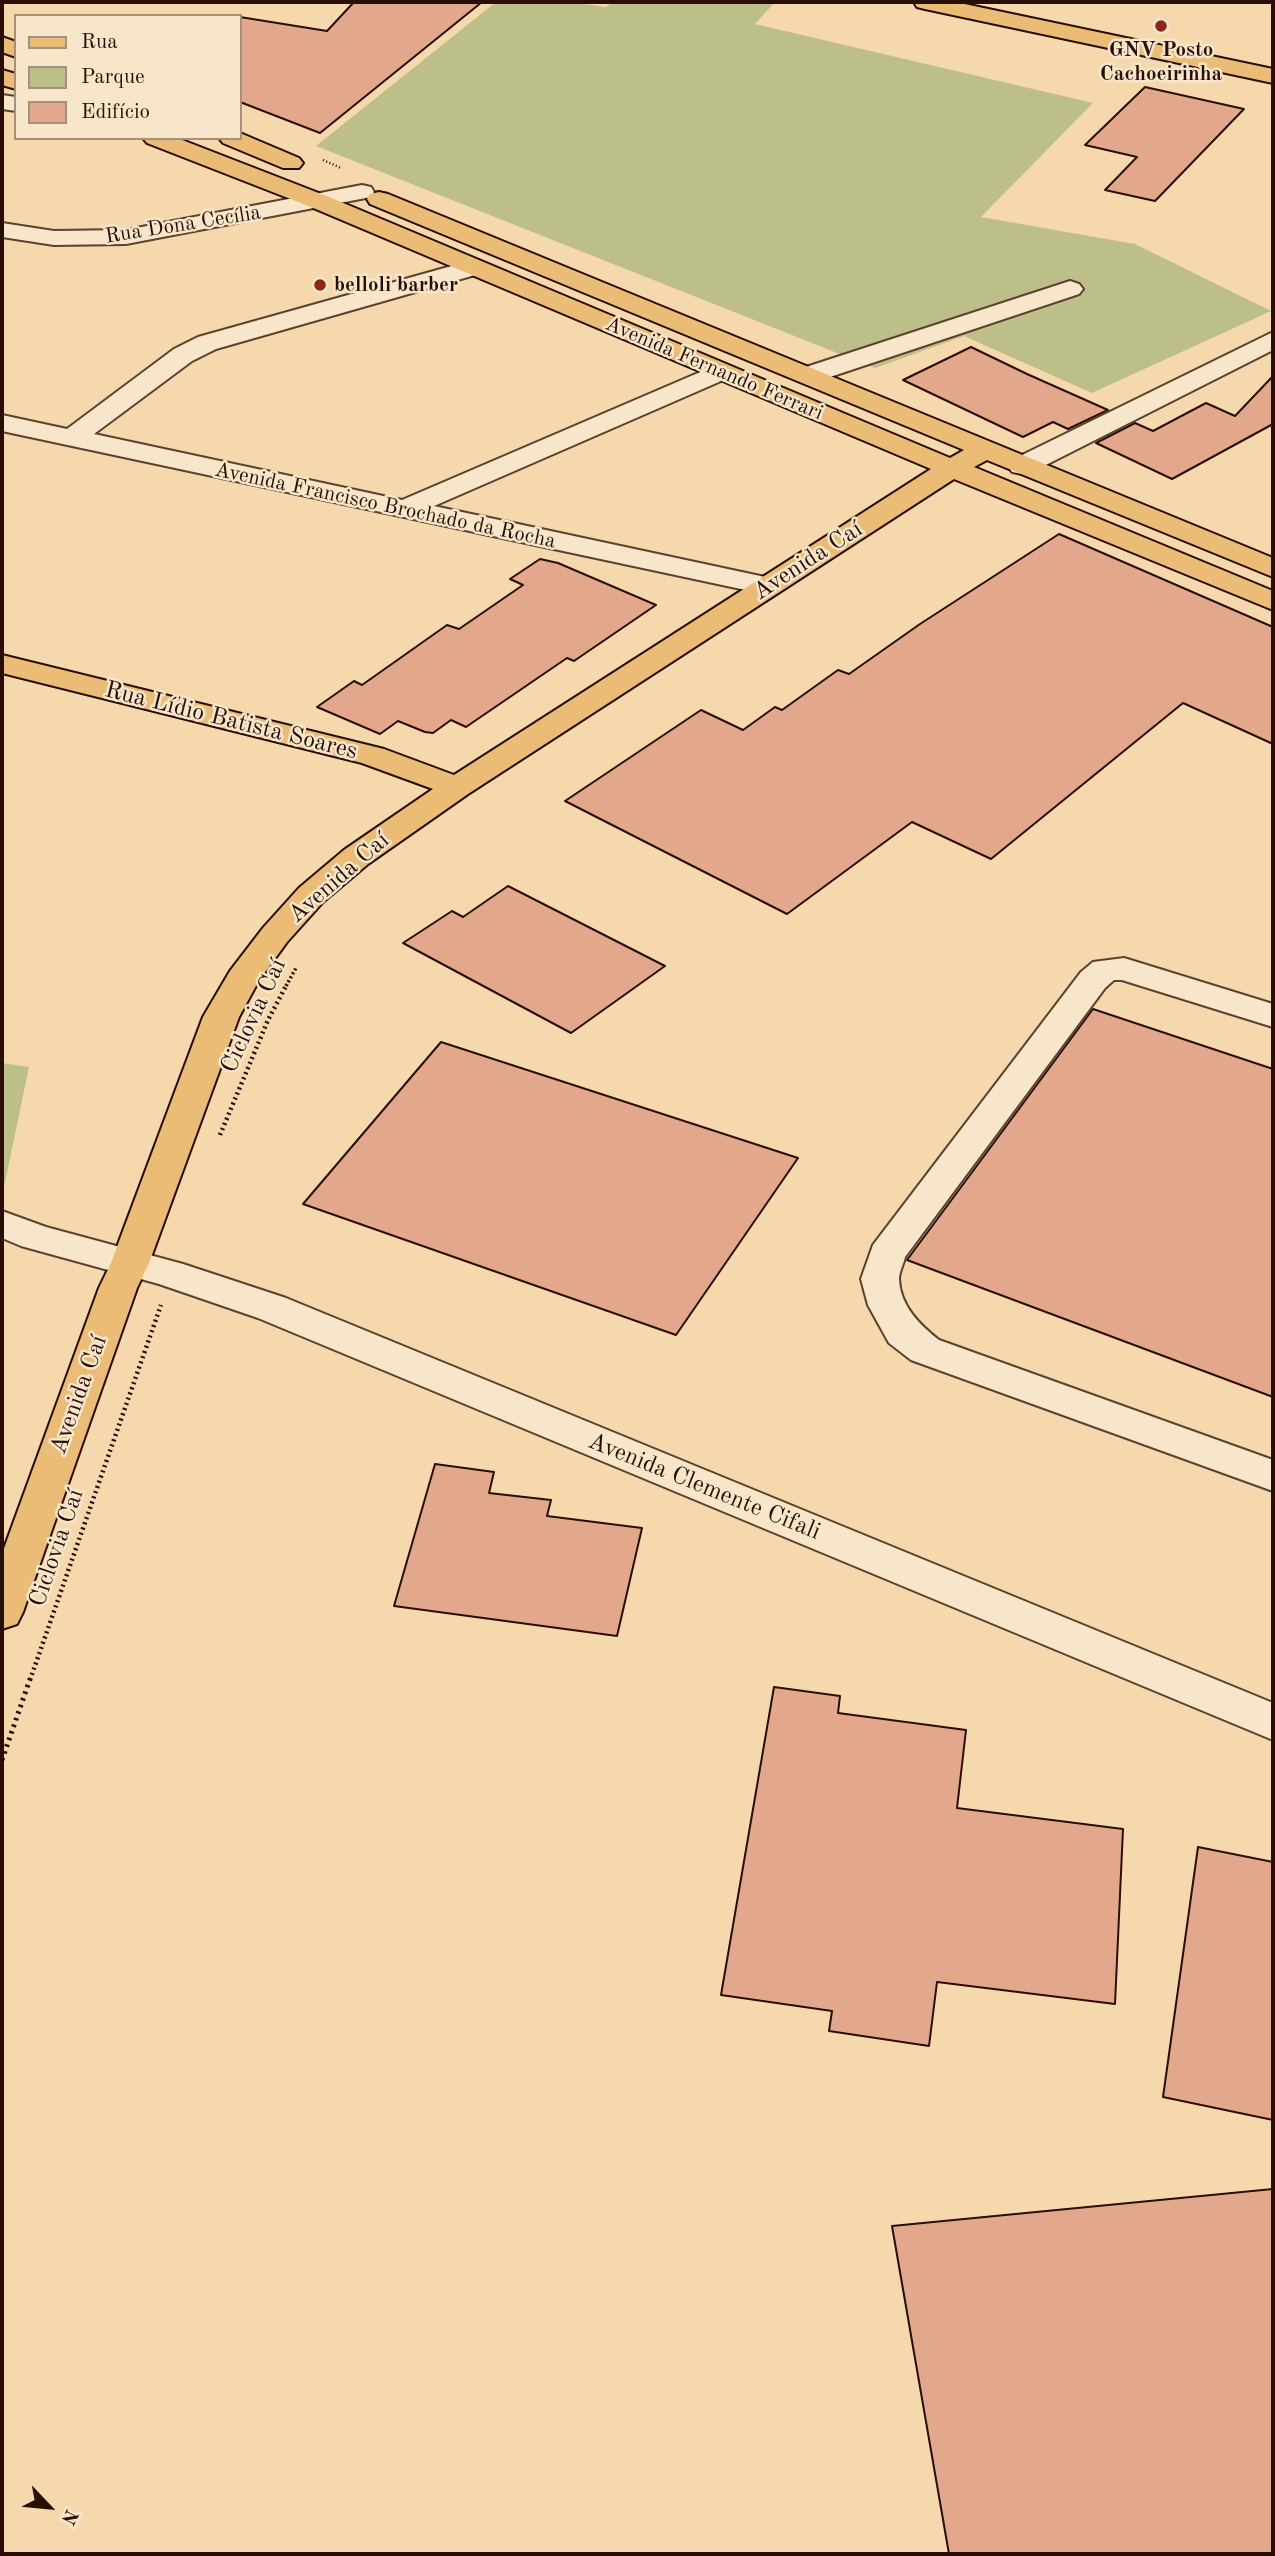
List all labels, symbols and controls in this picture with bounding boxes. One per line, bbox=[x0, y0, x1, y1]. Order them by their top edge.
legend bbox=[14, 14, 242, 140]
marker: GNV Posto Cachoeirinha bbox=[1153, 18, 1169, 34]
text: Rua bbox=[81, 32, 118, 53]
place label: GNV Posto Cachoeirinha bbox=[1100, 37, 1222, 87]
text: Parque bbox=[81, 67, 145, 88]
text: Edifício bbox=[81, 102, 150, 123]
street label: Rua Dona Cecília bbox=[103, 200, 263, 250]
place label: belloli barber bbox=[334, 272, 458, 298]
marker: belloli barber bbox=[312, 277, 328, 293]
street label: Avenida Fernando Ferrari bbox=[601, 312, 827, 426]
street label: Avenida Francisco Brochado da Rocha bbox=[212, 458, 558, 554]
street label: Avenida Caí bbox=[748, 515, 868, 607]
street label: Rua Lídio Batista Soares bbox=[102, 676, 360, 766]
street label: Avenida Caí bbox=[283, 826, 395, 930]
street label: Ciclovia Caí bbox=[215, 954, 293, 1078]
street label: Avenida Caí bbox=[44, 1332, 114, 1458]
street label: Avenida Clemente Cifali bbox=[584, 1427, 824, 1547]
street label: Ciclovia Caí bbox=[23, 1485, 91, 1611]
north arrow bbox=[14, 2472, 84, 2542]
text: N bbox=[57, 2506, 80, 2527]

